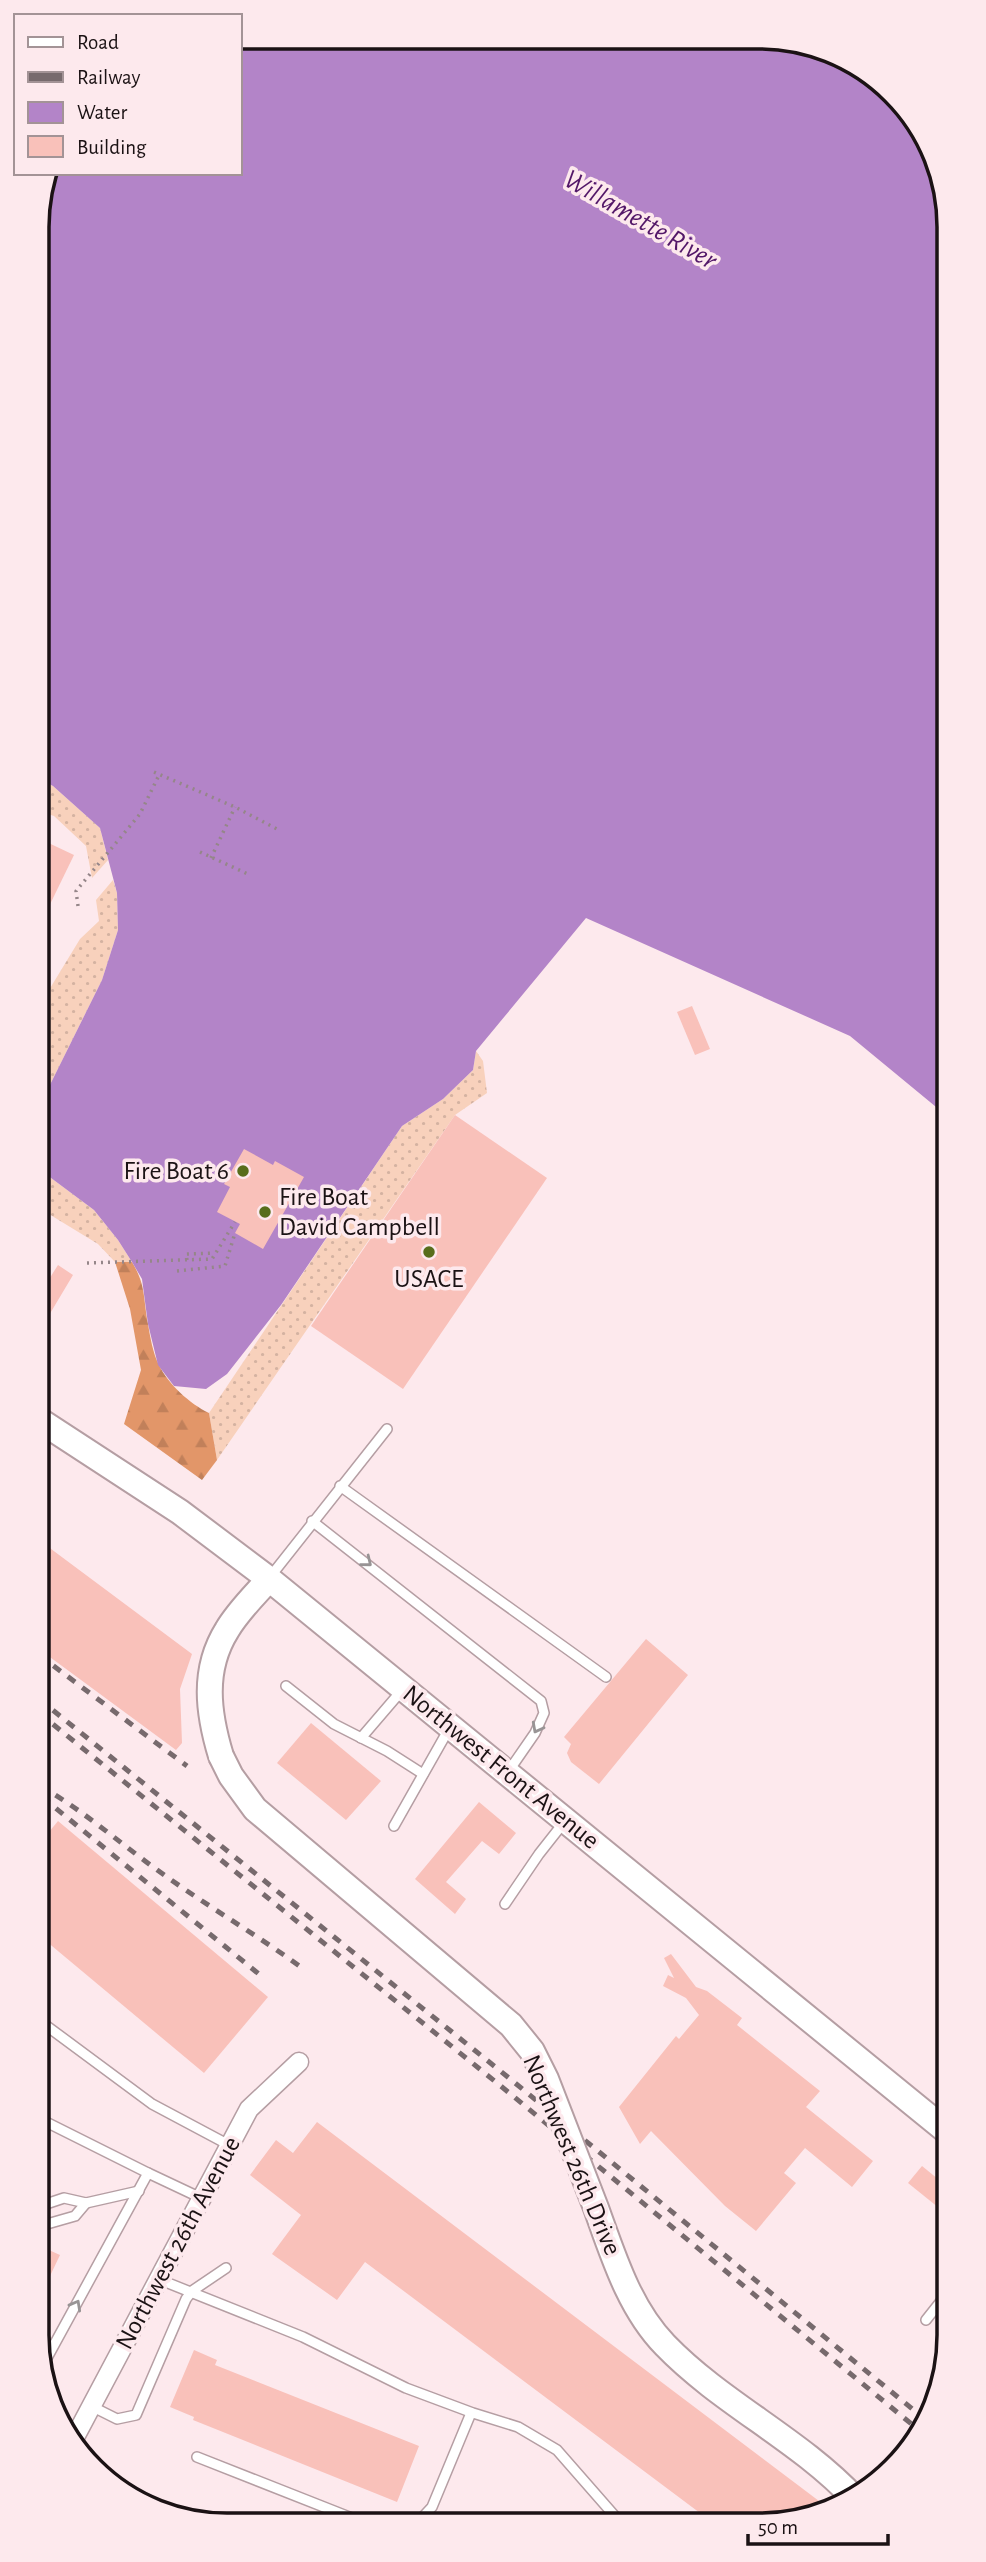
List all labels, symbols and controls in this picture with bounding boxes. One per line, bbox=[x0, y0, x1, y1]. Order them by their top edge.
legend bbox=[14, 14, 242, 175]
text: Road bbox=[77, 32, 119, 53]
text: Railway bbox=[77, 67, 140, 88]
text: Water bbox=[77, 102, 127, 123]
text: Building bbox=[77, 137, 147, 158]
water label: Willamette River bbox=[559, 165, 722, 275]
place label: Fire Boat 6 bbox=[123, 1158, 229, 1184]
marker: Fire Boat 6 bbox=[235, 1163, 251, 1179]
place label: Fire Boat David Campbell bbox=[279, 1184, 440, 1240]
marker: Fire Boat David Campbell bbox=[257, 1204, 273, 1220]
marker: USACE bbox=[421, 1244, 437, 1260]
place label: USACE bbox=[394, 1266, 464, 1292]
one-way arrow bbox=[359, 1554, 371, 1567]
street label: Northwest Front Avenue bbox=[398, 1680, 604, 1854]
one-way arrow bbox=[531, 1721, 545, 1733]
street label: Northwest 26th Drive bbox=[518, 2051, 626, 2259]
street label: Northwest 26th Avenue bbox=[111, 2132, 245, 2354]
one-way arrow bbox=[68, 2300, 81, 2312]
scale bar bbox=[748, 2502, 888, 2546]
text: 50 m bbox=[758, 2517, 798, 2538]

